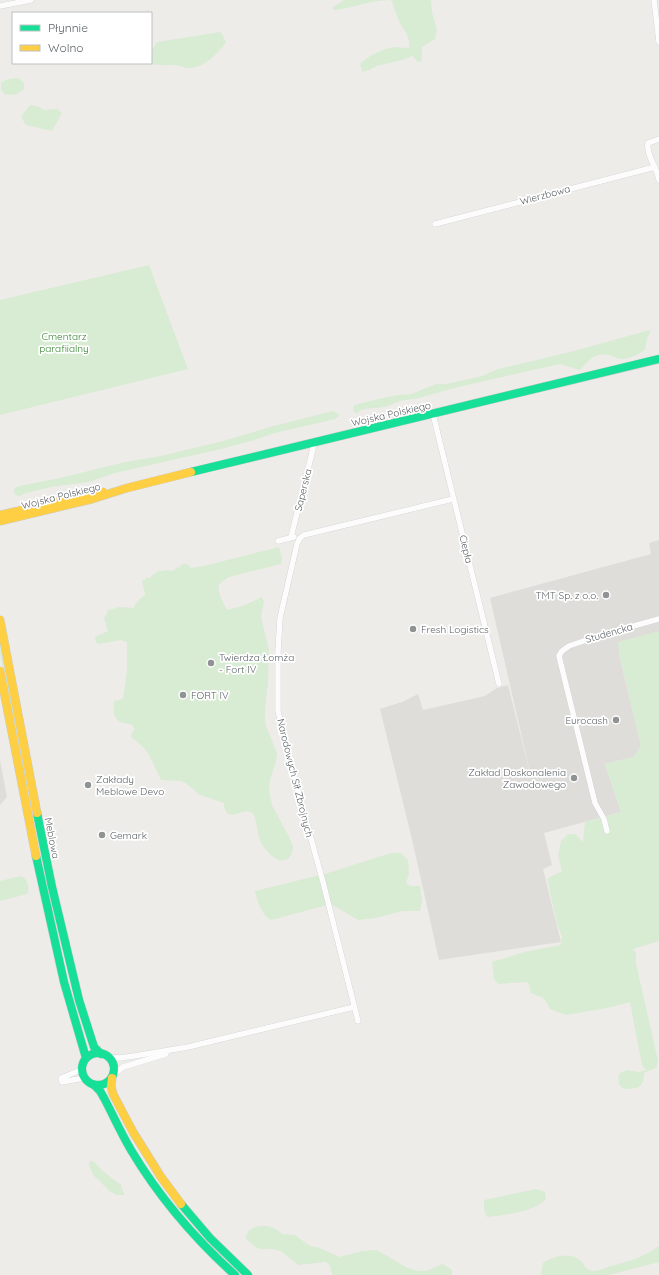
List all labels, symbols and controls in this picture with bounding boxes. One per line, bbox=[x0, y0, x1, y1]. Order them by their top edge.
legend bbox=[12, 12, 152, 64]
text: Płynnie bbox=[48, 20, 88, 35]
text: Wolno bbox=[48, 40, 84, 55]
street label: Wierzbowa bbox=[518, 182, 572, 208]
park label: Cmentarz parafiialny bbox=[39, 330, 89, 355]
street label: Wojska Polskiego bbox=[350, 399, 432, 429]
street label: Saperska bbox=[291, 467, 315, 513]
street label: Wojska Polskiego bbox=[20, 480, 102, 512]
street label: Ciepła bbox=[456, 533, 476, 565]
place label: TMT Sp. z o.o. bbox=[535, 589, 598, 602]
marker: TMT Sp. z o.o. bbox=[601, 590, 611, 600]
street label: Studencka bbox=[584, 620, 634, 646]
place label: Fresh Logistics bbox=[421, 623, 489, 636]
marker: Fresh Logistics bbox=[408, 624, 418, 634]
place label: Twierdza Łomża - Fort IV bbox=[219, 651, 294, 676]
marker: Twierdza Łomża - Fort IV bbox=[206, 658, 216, 668]
place label: FORT IV bbox=[191, 689, 229, 702]
marker: FORT IV bbox=[178, 690, 188, 700]
place label: Eurocash bbox=[565, 714, 608, 727]
marker: Eurocash bbox=[611, 715, 621, 725]
street label: Narodowych Sił Zbrojnych bbox=[274, 717, 316, 839]
place label: Zakład Doskonalenia Zawodowego bbox=[468, 766, 566, 791]
place label: Zakłady Meblowe Devo bbox=[96, 773, 164, 798]
marker: Zakład Doskonalenia Zawodowego bbox=[569, 773, 579, 783]
marker: Zakłady Meblowe Devo bbox=[83, 780, 93, 790]
street label: Meblowa bbox=[42, 816, 62, 860]
place label: Gemark bbox=[110, 829, 147, 842]
marker: Gemark bbox=[97, 830, 107, 840]

